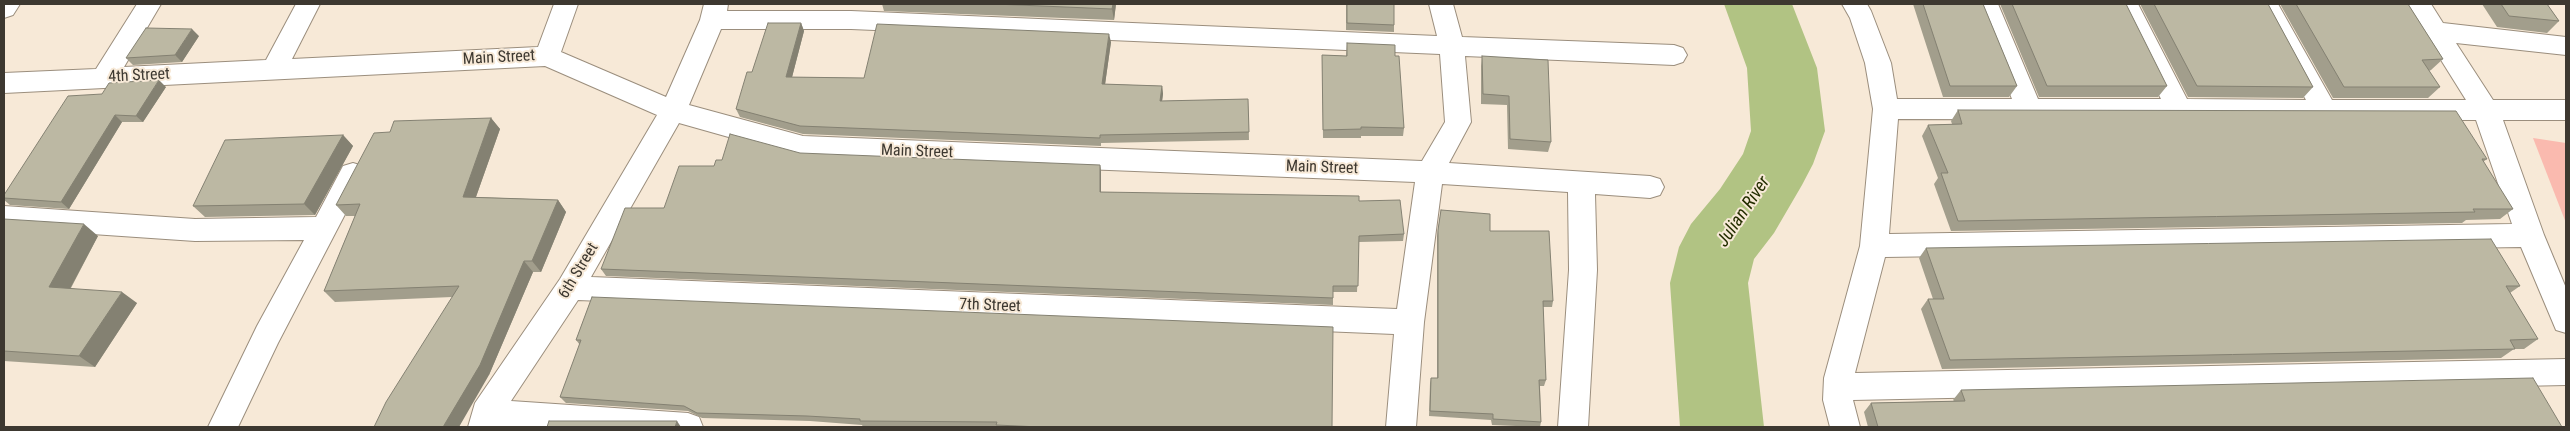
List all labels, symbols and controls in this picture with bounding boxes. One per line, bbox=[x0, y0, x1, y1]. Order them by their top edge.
street label: Main Street bbox=[462, 47, 536, 69]
street label: 4th Street bbox=[108, 65, 170, 87]
street label: Main Street bbox=[881, 141, 953, 163]
street label: Main Street bbox=[1286, 157, 1358, 179]
water label: Julian River bbox=[1713, 173, 1775, 251]
street label: 6th Street bbox=[555, 240, 603, 302]
street label: 7th Street bbox=[959, 295, 1021, 317]

